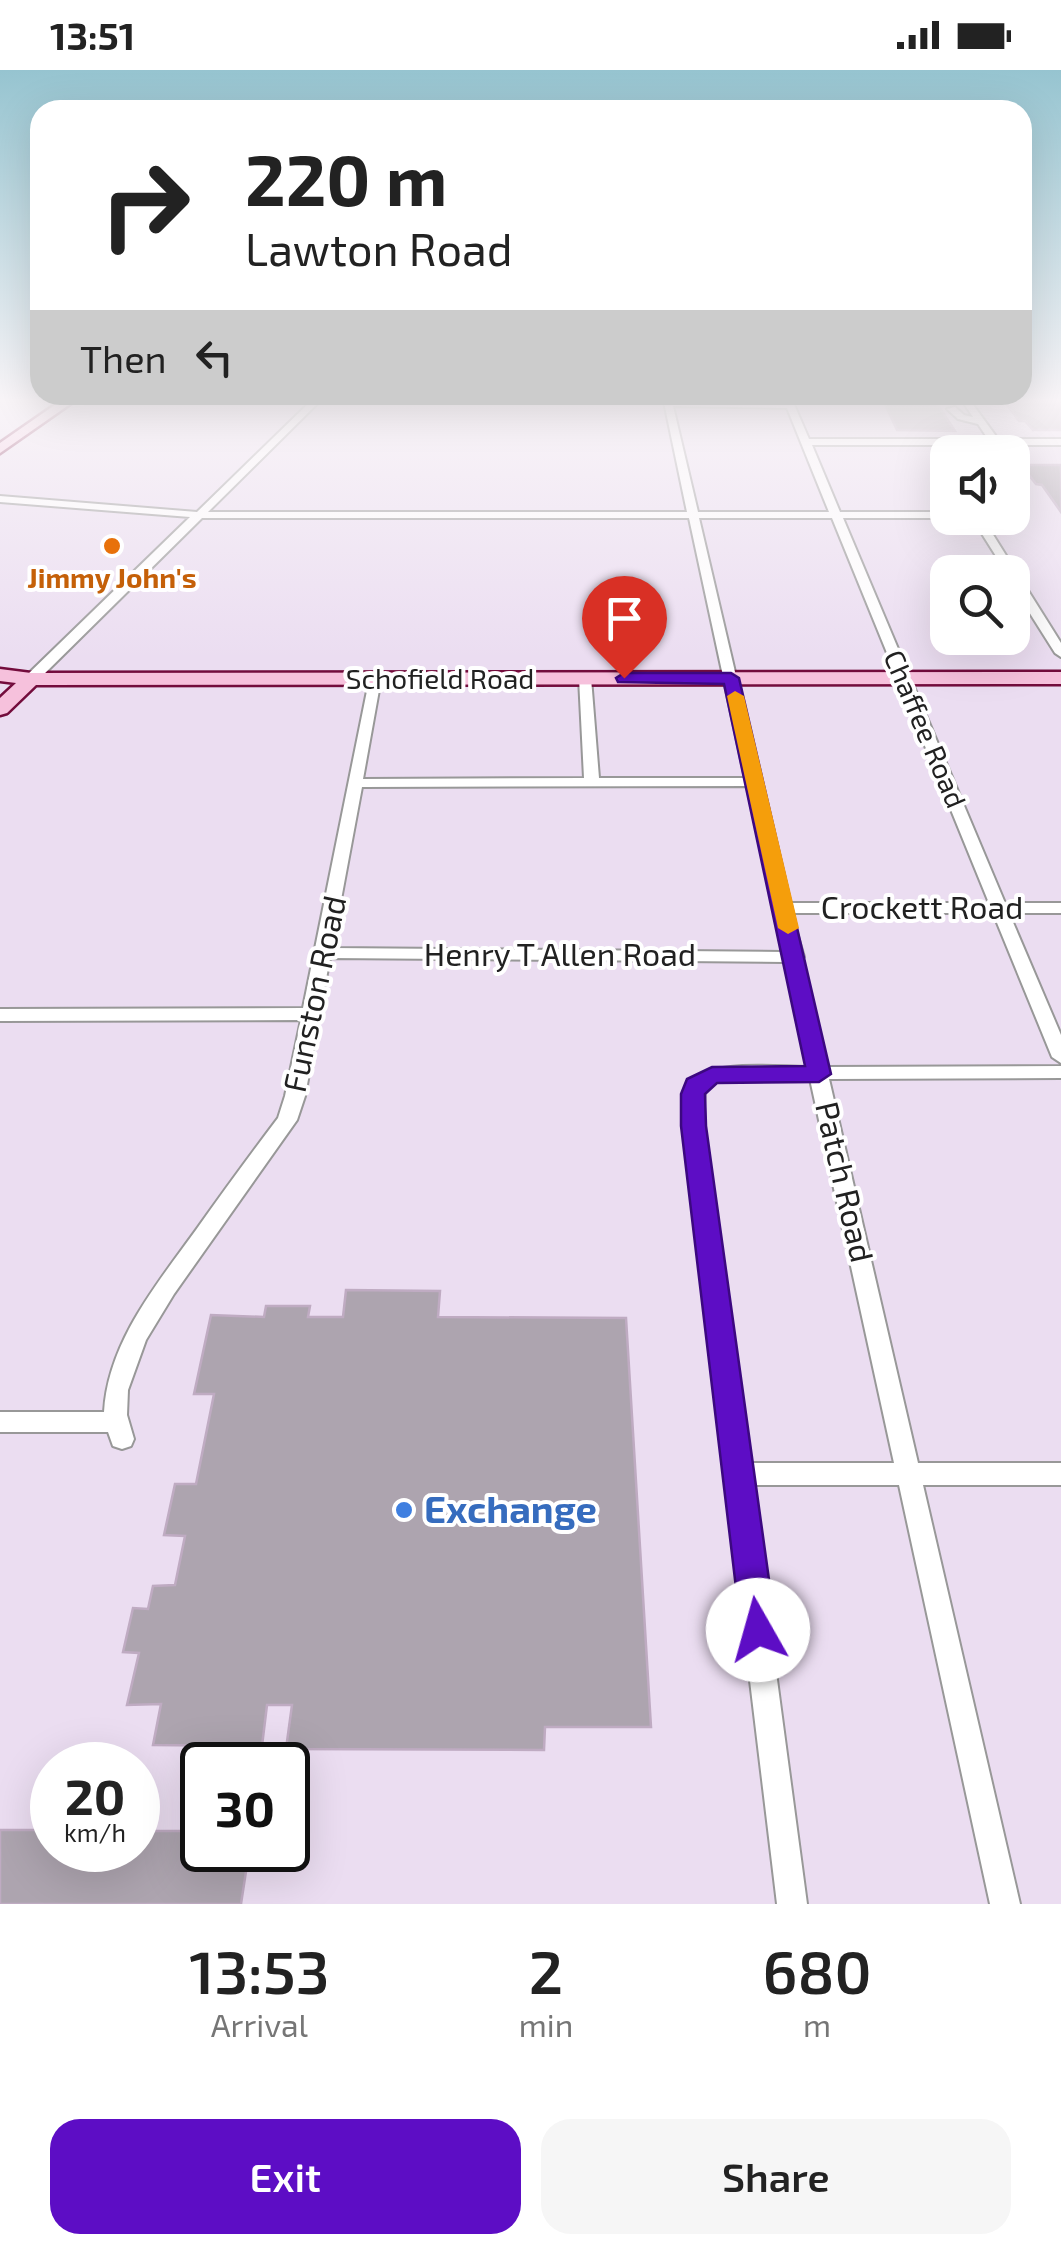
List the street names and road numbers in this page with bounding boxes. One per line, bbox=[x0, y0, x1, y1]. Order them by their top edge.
street label: Chaffee Road bbox=[877, 645, 974, 813]
street label: Schofield Road bbox=[346, 661, 534, 695]
street label: Crockett Road bbox=[821, 887, 1023, 925]
street label: Funston Road bbox=[274, 892, 352, 1095]
street label: Henry T Allen Road bbox=[424, 934, 696, 972]
street label: Patch Road bbox=[809, 1098, 883, 1266]

